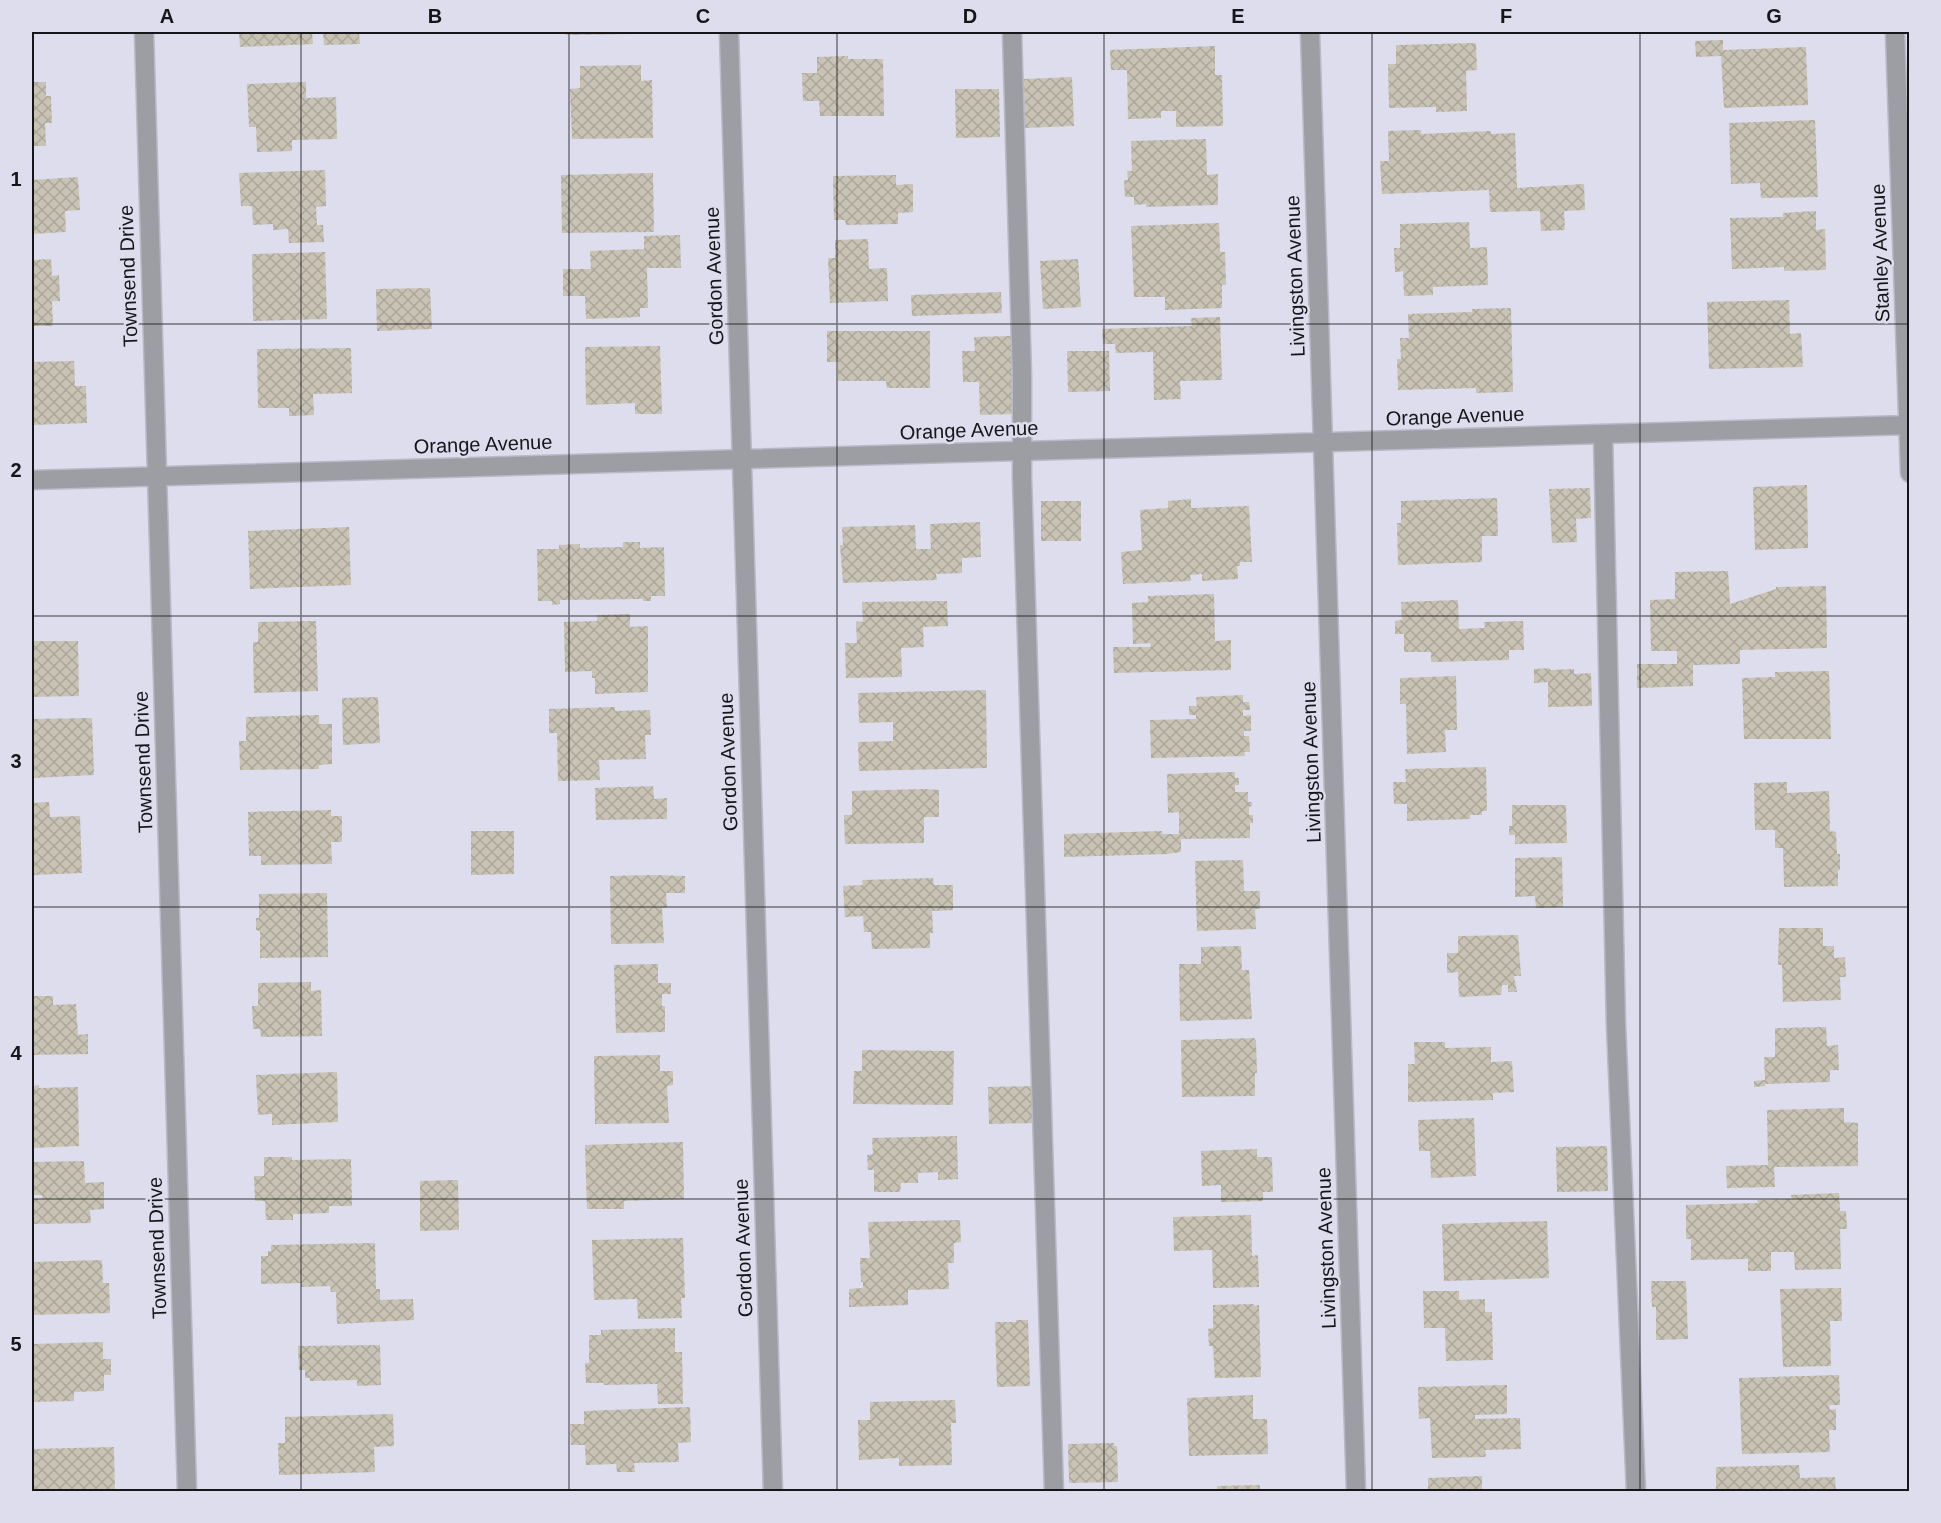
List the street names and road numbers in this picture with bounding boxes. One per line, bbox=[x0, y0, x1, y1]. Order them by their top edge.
street label: Stanley Avenue bbox=[1867, 183, 1893, 323]
street label: Livingston Avenue bbox=[1281, 195, 1309, 357]
street label: Townsend Drive bbox=[115, 205, 141, 347]
street label: Gordon Avenue bbox=[701, 206, 727, 346]
street label: Orange Avenue bbox=[1385, 403, 1525, 429]
street label: Orange Avenue bbox=[899, 417, 1039, 443]
street label: Orange Avenue bbox=[413, 431, 553, 457]
street label: Livingston Avenue bbox=[1297, 681, 1325, 843]
street label: Townsend Drive bbox=[130, 691, 156, 833]
street label: Gordon Avenue bbox=[715, 692, 741, 832]
street label: Livingston Avenue bbox=[1312, 1167, 1340, 1329]
street label: Townsend Drive bbox=[144, 1177, 170, 1319]
street label: Gordon Avenue bbox=[730, 1178, 756, 1318]

